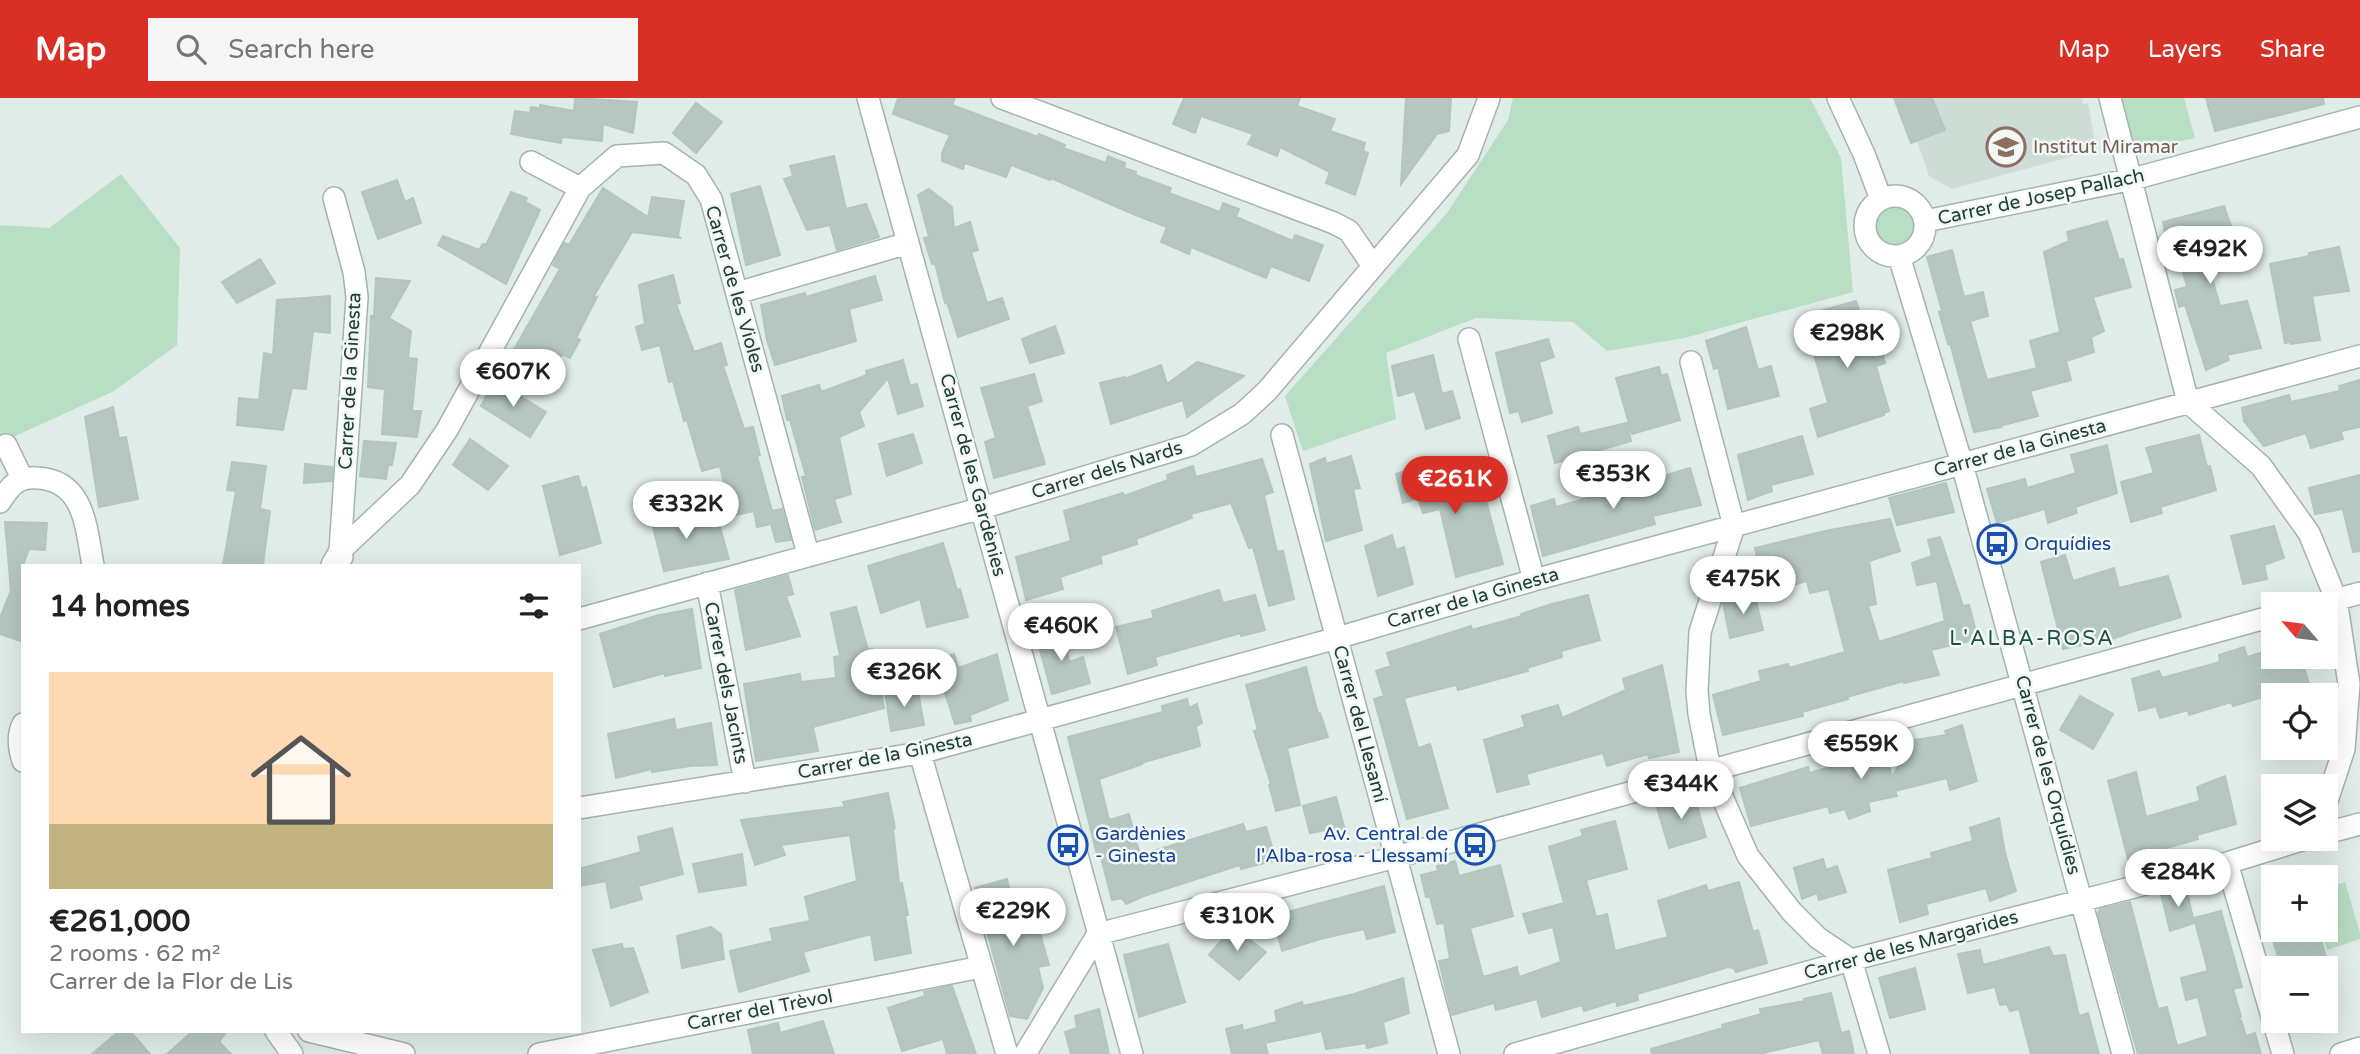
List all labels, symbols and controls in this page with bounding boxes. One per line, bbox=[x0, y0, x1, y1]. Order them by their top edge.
search box bbox=[148, 18, 638, 81]
text: Map bbox=[35, 30, 106, 69]
icon: search bbox=[172, 30, 210, 68]
text: Search here bbox=[228, 34, 374, 65]
text: Map bbox=[2058, 35, 2110, 64]
text: Layers bbox=[2148, 35, 2222, 64]
text: Share bbox=[2260, 35, 2325, 64]
school or university icon: Institut Miramar bbox=[1985, 126, 2027, 168]
place label: Institut Miramar bbox=[2033, 136, 2179, 158]
street label: Carrer de Josep Pallach bbox=[1936, 164, 2146, 230]
street label: Carrer de les Violes bbox=[701, 203, 769, 375]
pin: €492K bbox=[2161, 226, 2259, 286]
text: €492K bbox=[2173, 235, 2247, 263]
street label: Carrer de la Ginesta bbox=[334, 292, 366, 470]
pin: €298K bbox=[1798, 310, 1896, 370]
text: €298K bbox=[1810, 319, 1884, 347]
pin: €607K bbox=[464, 350, 562, 409]
text: €607K bbox=[476, 358, 550, 386]
street label: Carrer de les Gardènies bbox=[935, 371, 1011, 579]
street label: Carrer de la Ginesta bbox=[1931, 414, 2109, 482]
street label: Carrer dels Nards bbox=[1029, 437, 1185, 503]
pin: €353K bbox=[1564, 452, 1662, 511]
pin: €261K bbox=[1406, 456, 1504, 516]
text: €353K bbox=[1576, 460, 1650, 488]
text: €261K bbox=[1418, 465, 1492, 493]
pin: €332K bbox=[637, 482, 735, 541]
text: €332K bbox=[649, 490, 723, 518]
bus stop icon: Orquídies bbox=[1976, 523, 2018, 565]
place label: Orquídies bbox=[2024, 533, 2111, 555]
pin: €475K bbox=[1694, 556, 1792, 616]
street label: Carrer de la Ginesta bbox=[1385, 563, 1561, 633]
text: €475K bbox=[1706, 565, 1780, 593]
icon: filters bbox=[515, 587, 553, 625]
text: 14 homes bbox=[49, 588, 190, 625]
north arrow bbox=[2261, 592, 2338, 668]
map controls bbox=[2261, 592, 2338, 1033]
street label: Carrer dels Jacints bbox=[699, 600, 753, 766]
pin: €460K bbox=[1012, 603, 1110, 663]
text: €460K bbox=[1024, 612, 1098, 640]
district label: L'ALBA-ROSA bbox=[1949, 626, 2115, 651]
street label: Carrer del Llesamí bbox=[1328, 643, 1392, 805]
pin: €326K bbox=[855, 650, 953, 709]
text: €326K bbox=[867, 658, 941, 686]
street label: Carrer de les Orquídies bbox=[2011, 673, 2085, 877]
button: locate bbox=[2261, 683, 2338, 760]
icon: home bbox=[238, 717, 364, 843]
pin: €559K bbox=[1812, 722, 1910, 781]
street label: Carrer de la Ginesta bbox=[796, 728, 974, 784]
text: €559K bbox=[1824, 730, 1898, 758]
pin: €344K bbox=[1632, 762, 1730, 821]
text: €344K bbox=[1644, 770, 1718, 798]
button: layers bbox=[2261, 774, 2338, 851]
place label: Gardènies - Ginesta bbox=[1095, 823, 1186, 867]
place label: Av. Central de l'Alba-rosa - Llessamí bbox=[1256, 823, 1448, 867]
bus stop icon: Gardènies - Ginesta bbox=[1047, 824, 1089, 866]
bus stop icon: Av. Central de l'Alba-rosa - Llessamí bbox=[1454, 824, 1496, 866]
pin: €284K bbox=[2129, 850, 2227, 909]
text: €284K bbox=[2141, 858, 2215, 886]
button: + bbox=[2261, 865, 2338, 942]
pin: €229K bbox=[964, 888, 1062, 948]
pin: €310K bbox=[1188, 894, 1286, 953]
text: €229K bbox=[976, 897, 1050, 925]
text: €310K bbox=[1200, 902, 1274, 930]
text: €261,000 bbox=[49, 903, 190, 940]
street label: Carrer de les Margarides bbox=[1801, 906, 2021, 984]
text: 2 rooms · 62 m² bbox=[49, 940, 220, 968]
button: − bbox=[2261, 956, 2338, 1033]
text: Carrer de la Flor de Lis bbox=[49, 968, 293, 996]
street label: Carrer del Trèvol bbox=[685, 985, 835, 1035]

